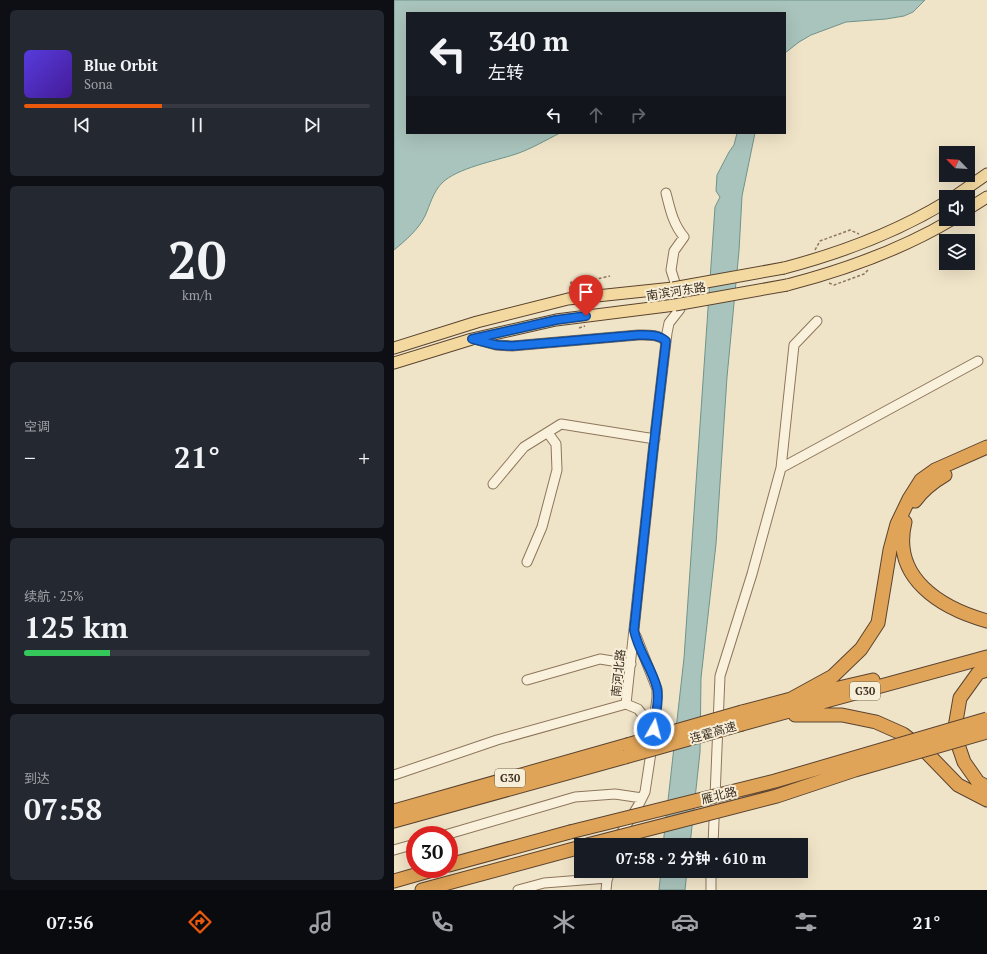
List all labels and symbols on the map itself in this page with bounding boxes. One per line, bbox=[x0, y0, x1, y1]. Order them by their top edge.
north arrow bbox=[939, 146, 975, 182]
pin bbox=[569, 275, 603, 316]
street label: 南滨河东路 bbox=[645, 279, 707, 303]
street label: 南河北路 bbox=[608, 648, 628, 698]
road number: G30 bbox=[850, 682, 880, 700]
position arrow bbox=[633, 708, 675, 750]
street label: 连霍高速 bbox=[688, 718, 738, 746]
road number: G30 bbox=[495, 769, 525, 787]
street label: 雁北路 bbox=[700, 783, 738, 807]
speed limit sign: 30 bbox=[406, 826, 458, 878]

